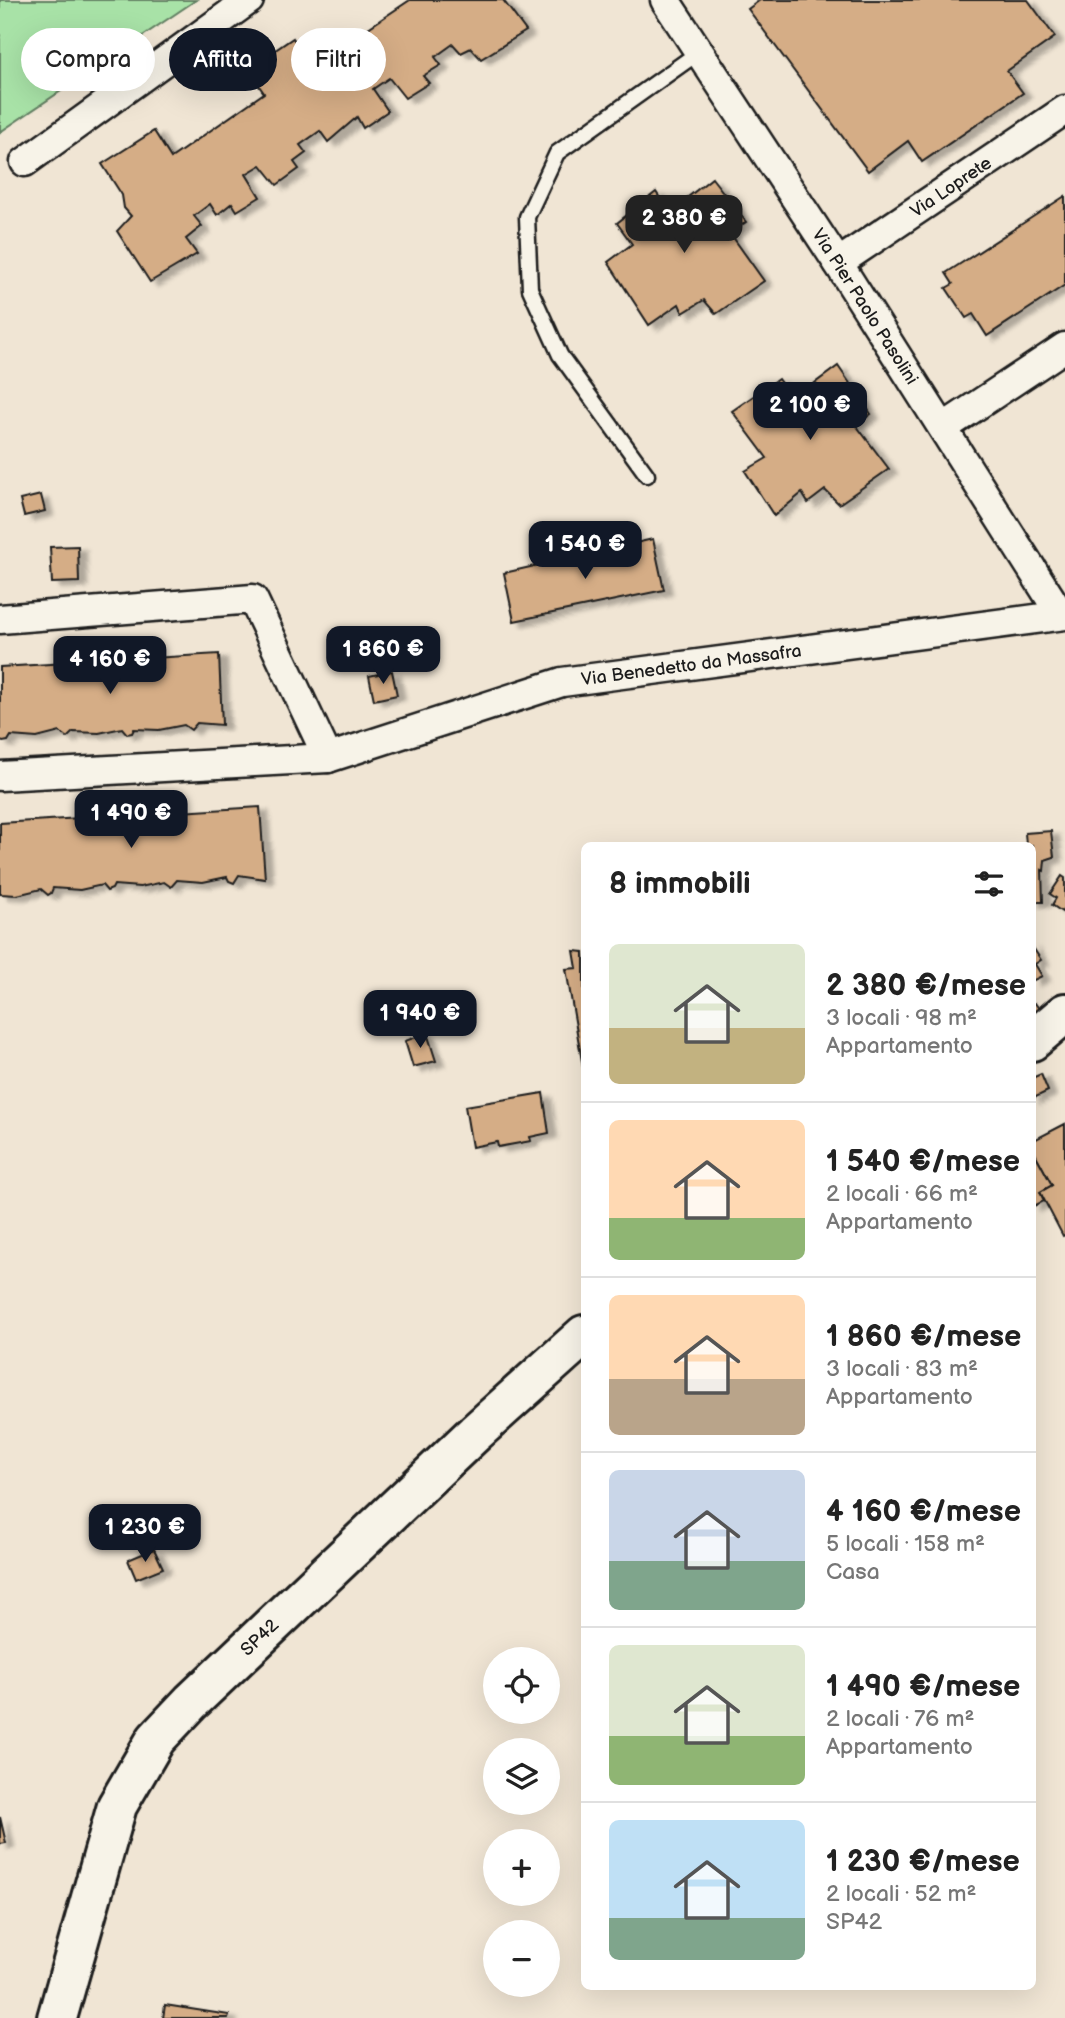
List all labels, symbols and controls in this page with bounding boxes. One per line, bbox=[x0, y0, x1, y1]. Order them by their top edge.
chip: Compra bbox=[21, 28, 155, 91]
chip: Affitta bbox=[169, 28, 277, 91]
chip: Filtri bbox=[291, 28, 386, 91]
street label: Via Loprete bbox=[906, 152, 996, 222]
pin: 2 380 € bbox=[619, 196, 749, 255]
text: 2 380 € bbox=[641, 204, 727, 232]
street label: Via Pier Paolo Pasolini bbox=[807, 225, 922, 388]
pin: 2 100 € bbox=[745, 382, 875, 442]
text: 2 100 € bbox=[769, 391, 851, 419]
pin: 1 540 € bbox=[520, 522, 650, 581]
text: 1 540 € bbox=[545, 530, 625, 558]
pin: 1 860 € bbox=[318, 626, 448, 686]
text: 1 860 € bbox=[342, 635, 424, 663]
pin: 4 160 € bbox=[45, 636, 175, 696]
street label: Via Benedetto da Massafra bbox=[580, 640, 803, 690]
text: 4 160 € bbox=[69, 645, 151, 673]
pin: 1 490 € bbox=[66, 790, 196, 850]
text: 1 490 € bbox=[91, 799, 171, 827]
icon: filters bbox=[970, 865, 1008, 903]
text: 8 immobili bbox=[609, 866, 751, 902]
text: 2 380 €/mese bbox=[826, 968, 1026, 1004]
icon: home bbox=[665, 972, 749, 1056]
pin: 1 940 € bbox=[355, 990, 485, 1050]
text: 1 940 € bbox=[380, 999, 460, 1027]
text: 3 locali · 98 m² bbox=[826, 1004, 977, 1032]
text: Appartamento bbox=[826, 1032, 973, 1060]
text: 1 540 €/mese bbox=[826, 1144, 1020, 1180]
icon: home bbox=[665, 1148, 749, 1232]
text: 2 locali · 66 m² bbox=[826, 1180, 978, 1208]
text: Appartamento bbox=[826, 1208, 973, 1236]
text: 1 860 €/mese bbox=[826, 1319, 1021, 1355]
icon: home bbox=[665, 1323, 749, 1407]
text: 3 locali · 83 m² bbox=[826, 1355, 978, 1383]
text: Appartamento bbox=[826, 1383, 973, 1411]
text: 4 160 €/mese bbox=[826, 1494, 1021, 1530]
icon: home bbox=[665, 1498, 749, 1582]
pin: 1 230 € bbox=[80, 1504, 210, 1564]
text: 1 230 € bbox=[105, 1513, 185, 1541]
text: 5 locali · 158 m² bbox=[826, 1530, 985, 1558]
text: Casa bbox=[826, 1558, 880, 1586]
street label: SP42 bbox=[237, 1615, 283, 1660]
map controls bbox=[483, 1647, 560, 1997]
button: locate bbox=[483, 1647, 560, 1724]
text: 1 490 €/mese bbox=[826, 1669, 1020, 1705]
icon: home bbox=[665, 1673, 749, 1757]
text: 2 locali · 76 m² bbox=[826, 1705, 975, 1733]
text: Appartamento bbox=[826, 1733, 973, 1761]
button: layers bbox=[483, 1738, 560, 1815]
button: + bbox=[483, 1829, 560, 1906]
text: 1 230 €/mese bbox=[826, 1844, 1020, 1880]
icon: home bbox=[665, 1848, 749, 1932]
text: 2 locali · 52 m² bbox=[826, 1880, 977, 1908]
text: SP42 bbox=[826, 1908, 882, 1936]
button: − bbox=[483, 1920, 560, 1997]

